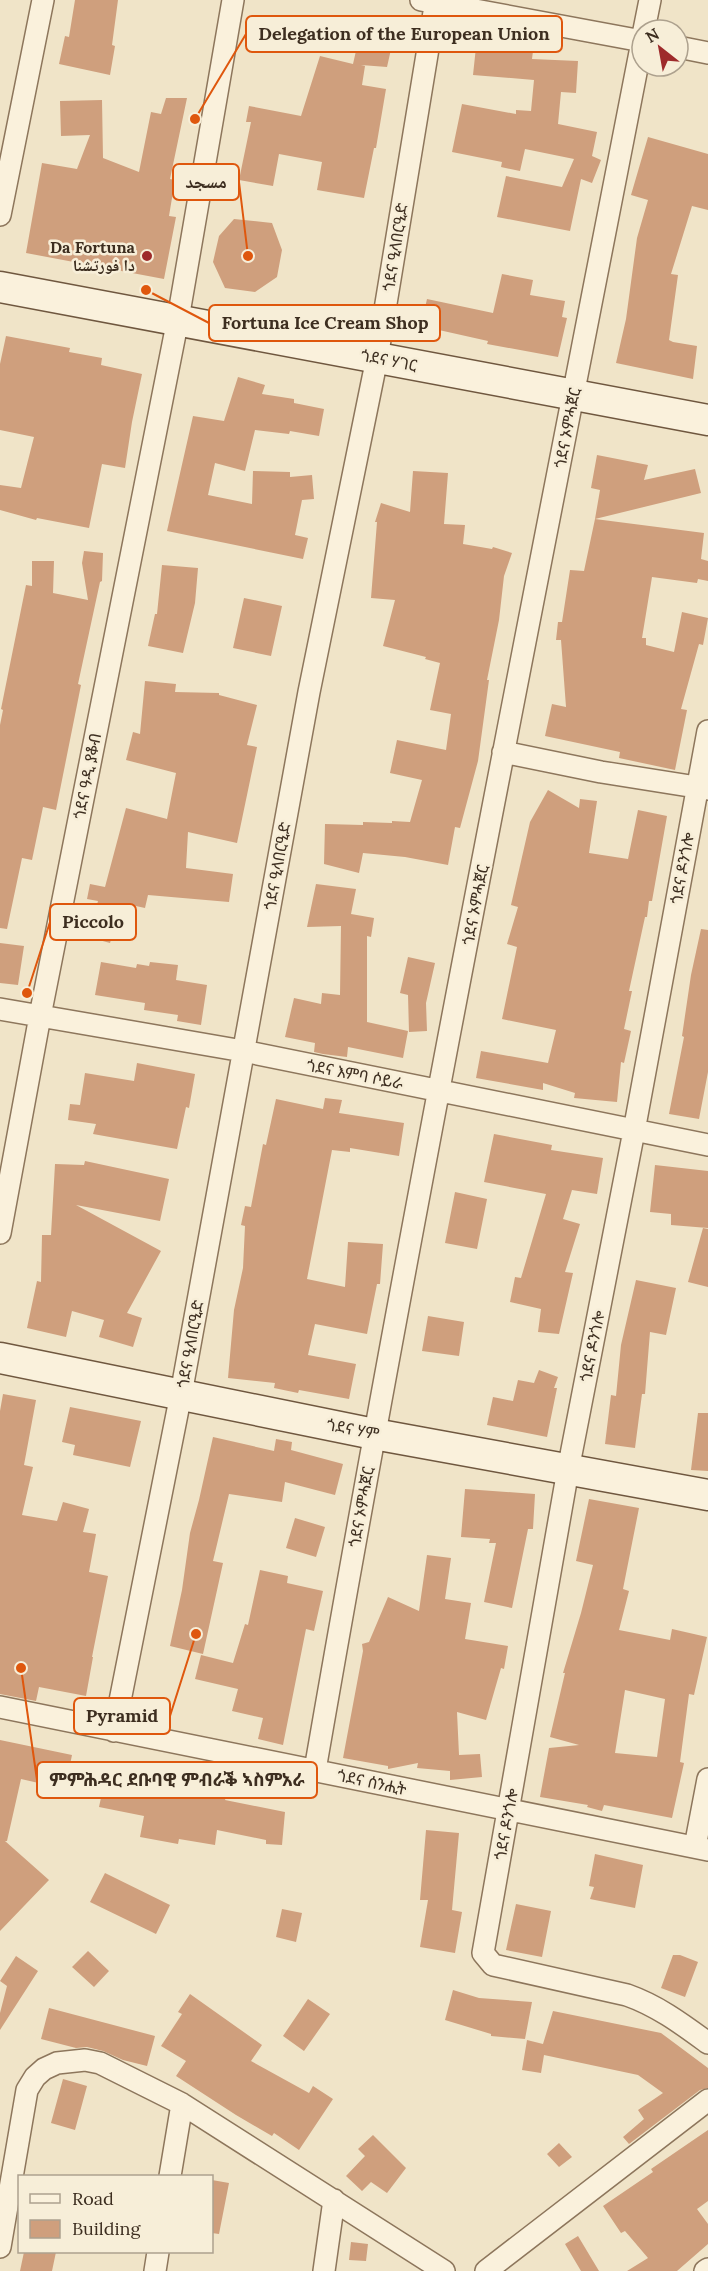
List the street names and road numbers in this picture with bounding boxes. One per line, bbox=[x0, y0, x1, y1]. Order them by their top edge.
street label: ጎደና ዒላበርዒድ bbox=[378, 201, 412, 293]
street label: ጎደና ሃገር bbox=[359, 345, 419, 375]
street label: ጎደና ኦምሓጀር bbox=[549, 386, 585, 470]
street label: ጎደና ዓዲ ያቆብ bbox=[69, 731, 105, 821]
street label: ጎደና ዒላበርዒድ bbox=[259, 820, 295, 912]
street label: ጎደና ዶንጎሎ bbox=[666, 830, 698, 906]
street label: ጎደና ኦምሓጀር bbox=[457, 863, 493, 947]
street label: ጎደና እምባ ሶይራ bbox=[305, 1055, 405, 1093]
street label: ጎደና ዒላበርዒድ bbox=[172, 1298, 208, 1390]
street label: ጎደና ዶንጎሎ bbox=[575, 1308, 609, 1384]
street label: ጎደና ሃም bbox=[325, 1414, 381, 1444]
street label: ጎደና ኦምሓጀር bbox=[344, 1465, 378, 1549]
street label: ጎደና ሰንሒት bbox=[335, 1765, 409, 1799]
street label: ጎደና ዶንጎሎ bbox=[490, 1786, 522, 1862]

